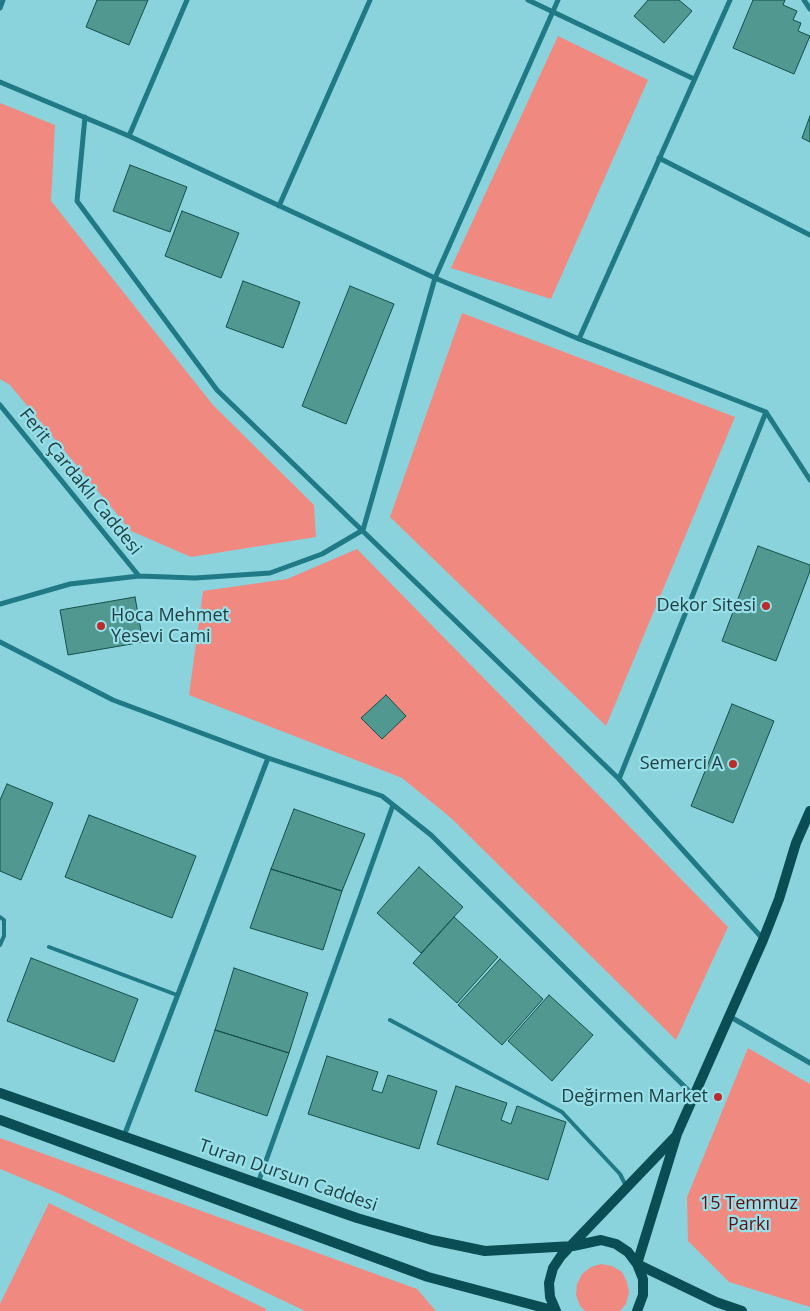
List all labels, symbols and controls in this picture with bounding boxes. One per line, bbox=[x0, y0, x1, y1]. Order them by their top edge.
street label: Ferit Çardaklı Caddesi bbox=[14, 405, 146, 559]
place label: Dekor Sitesi bbox=[656, 595, 756, 617]
marker: Dekor Sitesi bbox=[760, 600, 772, 612]
place label: Hoca Mehmet Yesevi Cami bbox=[111, 605, 229, 648]
marker: Hoca Mehmet Yesevi Cami bbox=[95, 620, 107, 632]
place label: Semerci A bbox=[640, 753, 723, 775]
marker: Semerci A bbox=[727, 758, 739, 770]
place label: Değirmen Market bbox=[561, 1086, 708, 1108]
marker: Değirmen Market bbox=[712, 1091, 724, 1103]
street label: Turan Dursun Caddesi bbox=[196, 1135, 380, 1217]
park label: 15 Temmuz Parkı bbox=[700, 1193, 798, 1236]

